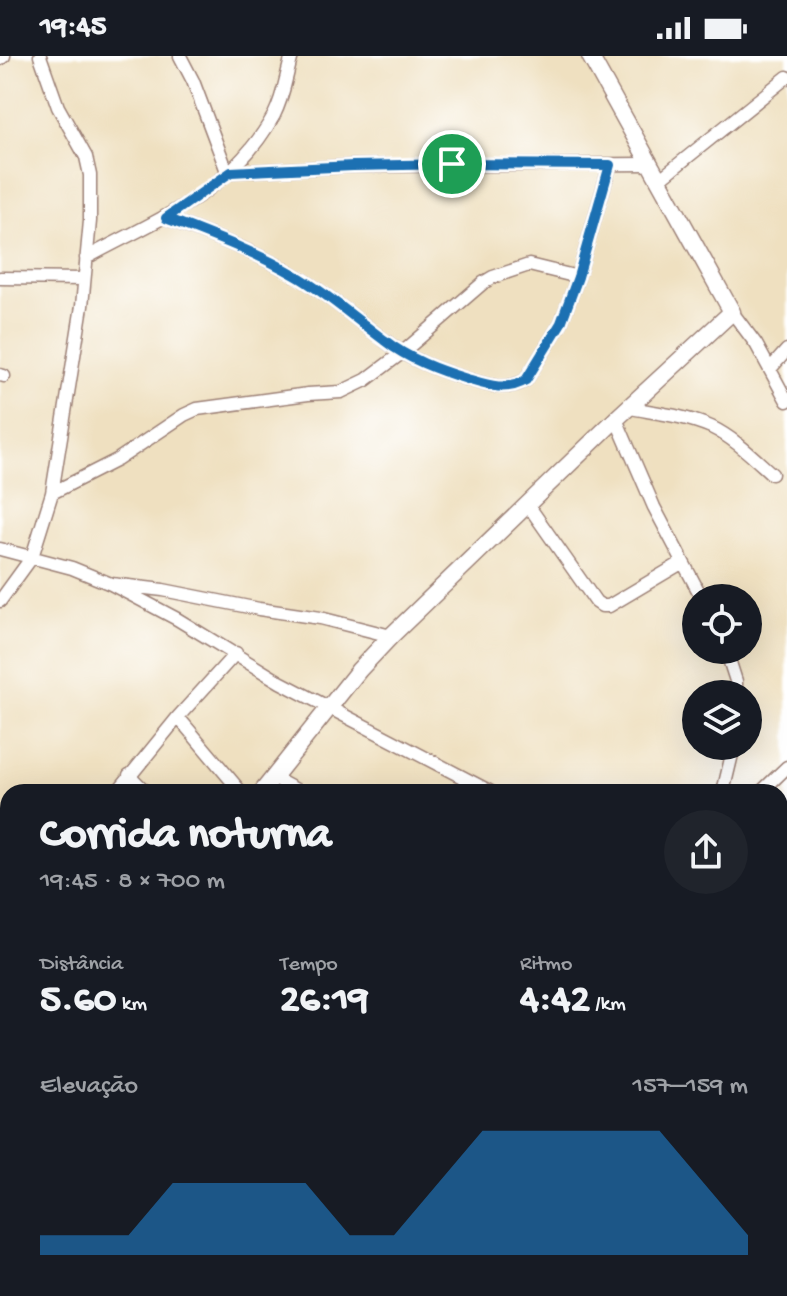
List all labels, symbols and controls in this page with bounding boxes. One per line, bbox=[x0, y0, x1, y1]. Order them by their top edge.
text: 19:45 bbox=[40, 11, 107, 46]
pin bbox=[418, 130, 486, 198]
icon: arrive bbox=[430, 142, 474, 186]
map controls bbox=[682, 584, 762, 760]
button: locate bbox=[682, 584, 762, 664]
button: layers bbox=[682, 680, 762, 760]
button: share bbox=[664, 810, 748, 894]
text: Corrida noturna bbox=[40, 811, 331, 863]
text: 19:45 · 8 × 700 m bbox=[40, 867, 225, 898]
text: Distância bbox=[40, 952, 123, 978]
text: Tempo bbox=[280, 952, 338, 978]
text: Ritmo bbox=[520, 952, 572, 978]
text: 5.60 bbox=[40, 978, 117, 1025]
text: 26:19 bbox=[280, 978, 369, 1025]
text: 4:42 bbox=[520, 978, 590, 1025]
text: km bbox=[117, 992, 147, 1018]
text: /km bbox=[590, 992, 626, 1018]
text: Elevação bbox=[40, 1072, 138, 1103]
text: 157–159 m bbox=[633, 1072, 748, 1103]

